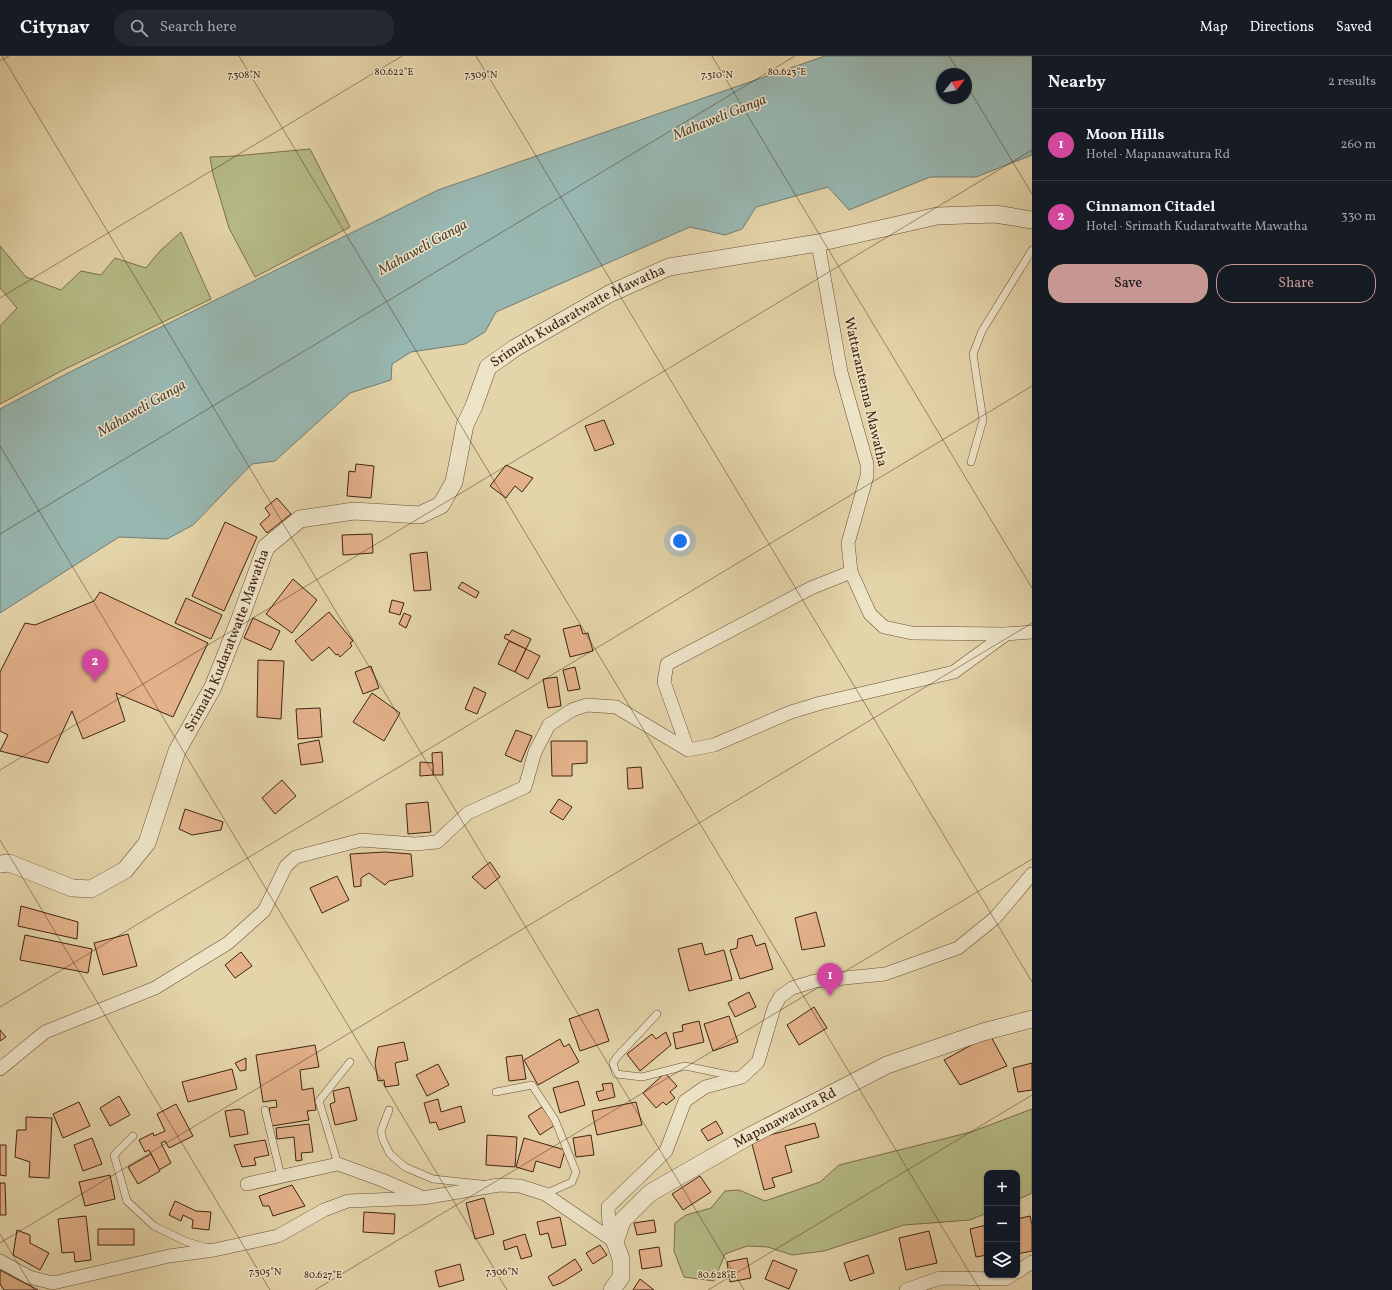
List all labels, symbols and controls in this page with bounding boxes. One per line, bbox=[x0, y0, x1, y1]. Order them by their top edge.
search box bbox=[114, 10, 394, 46]
text: Citynav bbox=[20, 15, 90, 41]
icon: search bbox=[128, 17, 150, 39]
text: Search here bbox=[160, 17, 237, 38]
text: Map bbox=[1200, 18, 1228, 37]
text: Directions bbox=[1250, 18, 1314, 37]
text: Saved bbox=[1336, 18, 1372, 37]
text: 80.622°E bbox=[375, 65, 413, 79]
text: 80.623°E bbox=[768, 65, 806, 79]
text: 7.308°N bbox=[228, 68, 261, 82]
text: 7.309°N bbox=[465, 68, 498, 82]
text: 7.310°N bbox=[701, 68, 733, 82]
north arrow bbox=[936, 68, 972, 104]
text: Nearby bbox=[1048, 71, 1106, 94]
text: 2 results bbox=[1328, 73, 1376, 91]
water label: Mahaweli Ganga bbox=[669, 90, 770, 147]
text: Moon Hills bbox=[1086, 125, 1164, 146]
text: 1 bbox=[1058, 136, 1064, 154]
text: 260 m bbox=[1341, 136, 1376, 154]
text: Hotel · Mapanawatura Rd bbox=[1086, 146, 1230, 164]
text: Cinnamon Citadel bbox=[1086, 197, 1215, 218]
text: 2 bbox=[1058, 208, 1064, 226]
text: 330 m bbox=[1341, 208, 1376, 226]
water label: Mahaweli Ganga bbox=[374, 215, 472, 282]
text: Hotel · Srimath Kudaratwatte Mawatha bbox=[1086, 218, 1308, 236]
street label: Srimath Kudaratwatte Mawatha bbox=[487, 260, 668, 372]
button: Save bbox=[1048, 264, 1208, 303]
button: Share bbox=[1216, 264, 1376, 303]
street label: Wattarantenna Mawatha bbox=[839, 315, 891, 469]
water label: Mahaweli Ganga bbox=[93, 375, 190, 443]
your location bbox=[670, 531, 690, 551]
street label: Srimath Kudaratwatte Mawatha bbox=[180, 547, 274, 736]
pin: 2 bbox=[82, 649, 108, 682]
pin: 1 bbox=[817, 963, 843, 996]
street label: Mapanawatura Rd bbox=[730, 1083, 840, 1153]
map controls bbox=[984, 1170, 1020, 1278]
button: + bbox=[984, 1170, 1020, 1206]
button: − bbox=[984, 1206, 1020, 1242]
button: layers bbox=[984, 1242, 1020, 1278]
text: 7.305°N bbox=[249, 1265, 282, 1279]
text: 7.306°N bbox=[485, 1265, 519, 1279]
text: 80.627°E bbox=[304, 1268, 342, 1282]
text: 80.628°E bbox=[698, 1268, 736, 1282]

